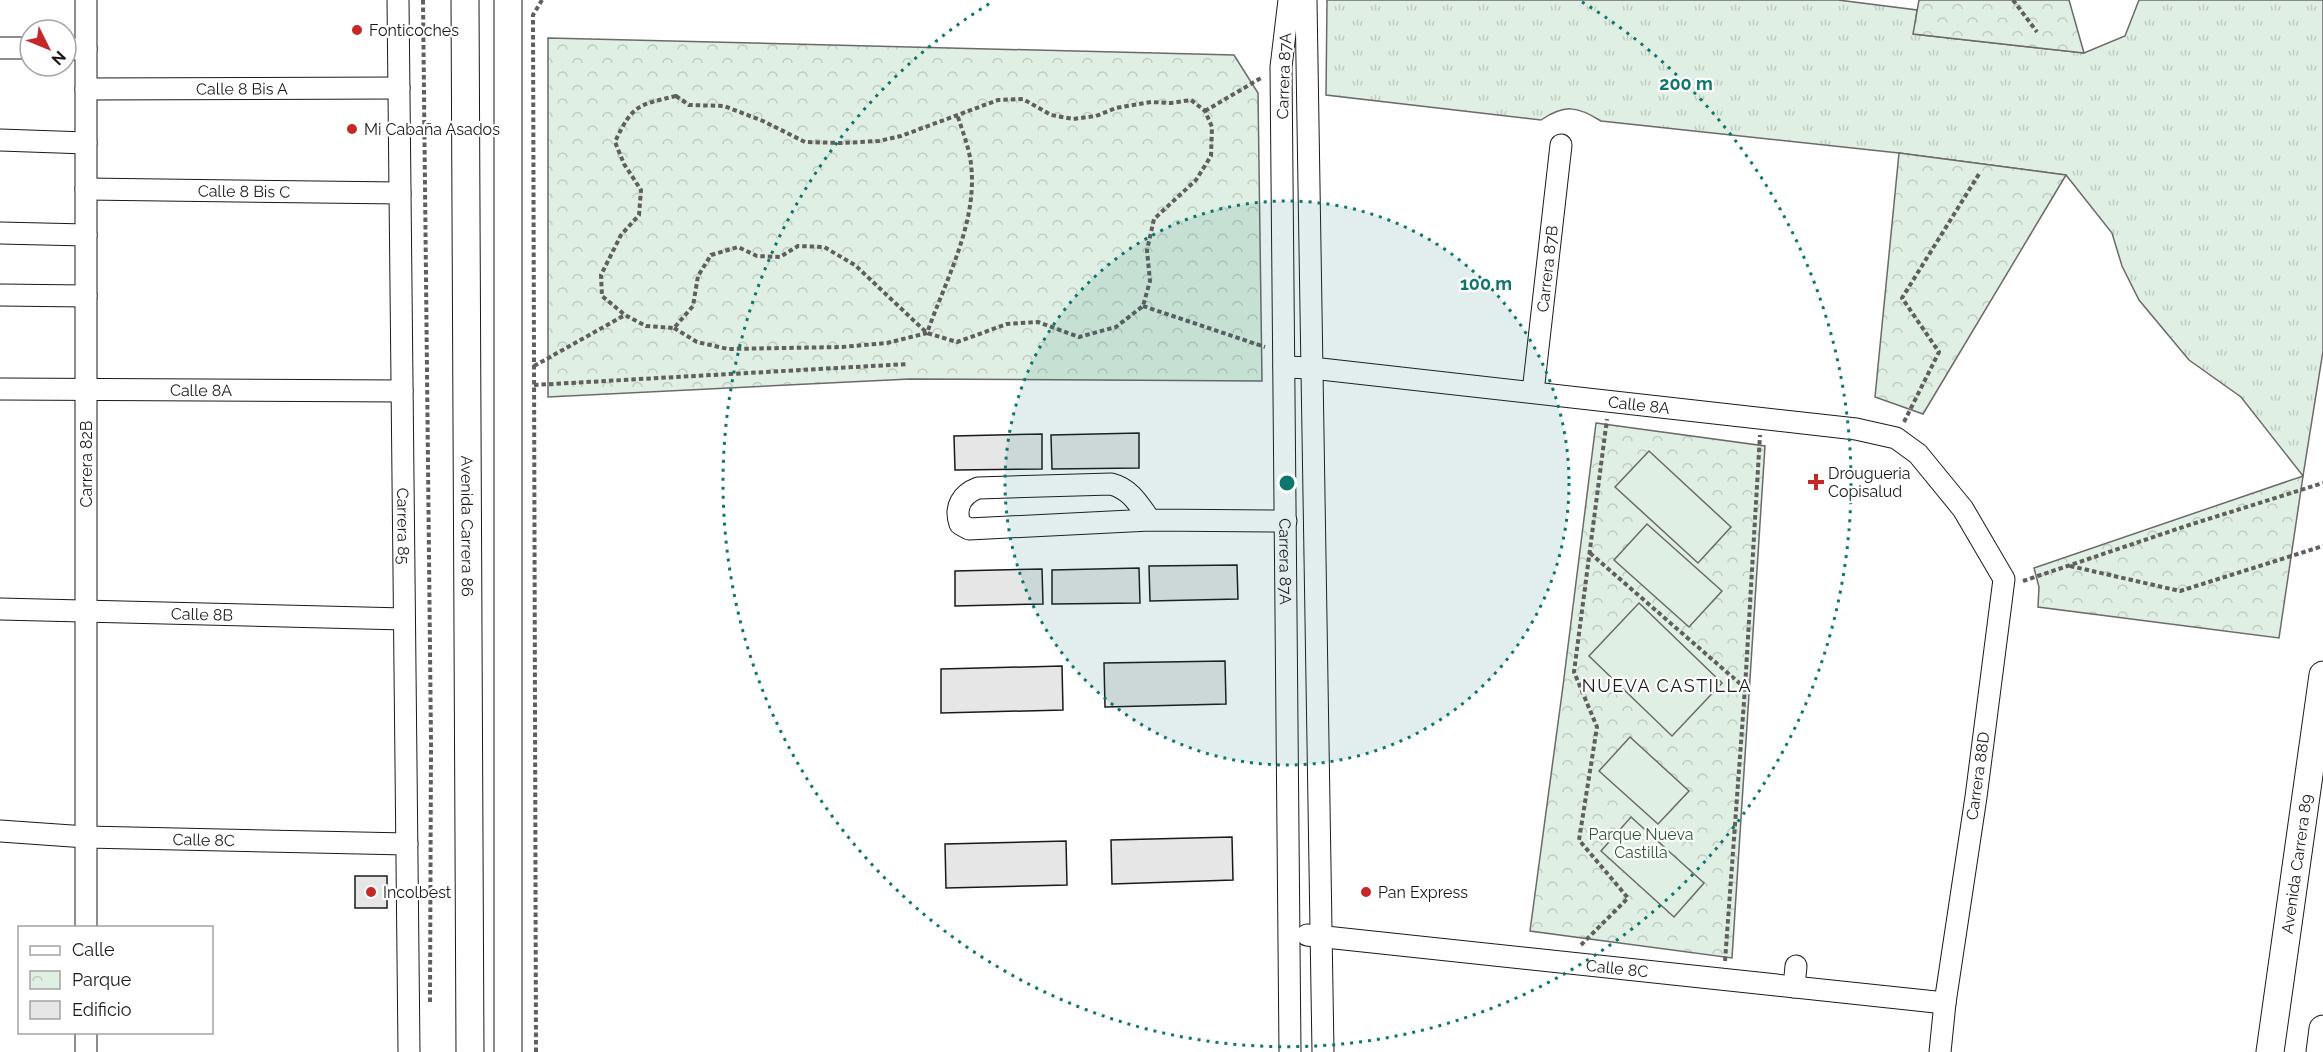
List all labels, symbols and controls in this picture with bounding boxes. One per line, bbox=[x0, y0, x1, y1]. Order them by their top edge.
north arrow bbox=[18, 18, 78, 78]
place label: Fonticoches bbox=[369, 21, 459, 40]
marker: Fonticoches bbox=[350, 23, 364, 37]
street label: Carrera 87A bbox=[1273, 32, 1295, 120]
text: N bbox=[47, 47, 70, 69]
text: 200 m bbox=[1659, 73, 1713, 94]
street label: Calle 8 Bis A bbox=[196, 79, 288, 98]
place label: Mi Cabaña Asados bbox=[364, 120, 500, 139]
marker: Mi Cabaña Asados bbox=[345, 122, 359, 136]
street label: Calle 8 Bis C bbox=[198, 181, 290, 201]
street label: Carrera 87B bbox=[1533, 224, 1561, 313]
text: 100 m bbox=[1460, 273, 1512, 294]
street label: Calle 8A bbox=[170, 380, 232, 400]
street label: Calle 8A bbox=[1607, 392, 1671, 418]
street label: Carrera 82B bbox=[77, 421, 96, 507]
street label: Avenida Carrera 86 bbox=[458, 455, 477, 597]
place label: Drougueria Copisalud bbox=[1828, 464, 1910, 501]
centre of rings bbox=[1277, 473, 1297, 493]
marker: Drougueria Copisalud bbox=[1809, 475, 1823, 489]
street label: Carrera 85 bbox=[394, 487, 413, 565]
street label: Carrera 87A bbox=[1276, 518, 1295, 605]
street label: Calle 8B bbox=[171, 604, 233, 624]
district label: NUEVA CASTILLA bbox=[1582, 675, 1752, 696]
street label: Carrera 88D bbox=[1962, 731, 1994, 821]
street label: Avenida Carrera 89 bbox=[2277, 793, 2316, 935]
park label: Parque Nueva Castilla bbox=[1589, 825, 1693, 862]
street label: Calle 8C bbox=[172, 829, 235, 850]
place label: Incolbest bbox=[383, 883, 452, 902]
place label: Pan Express bbox=[1378, 883, 1468, 902]
marker: Incolbest bbox=[364, 885, 378, 899]
marker: Pan Express bbox=[1359, 885, 1373, 899]
legend bbox=[18, 926, 213, 1034]
text: Calle bbox=[72, 939, 115, 960]
street label: Calle 8C bbox=[1585, 955, 1649, 981]
text: Parque bbox=[72, 969, 132, 990]
text: Edificio bbox=[72, 999, 132, 1020]

